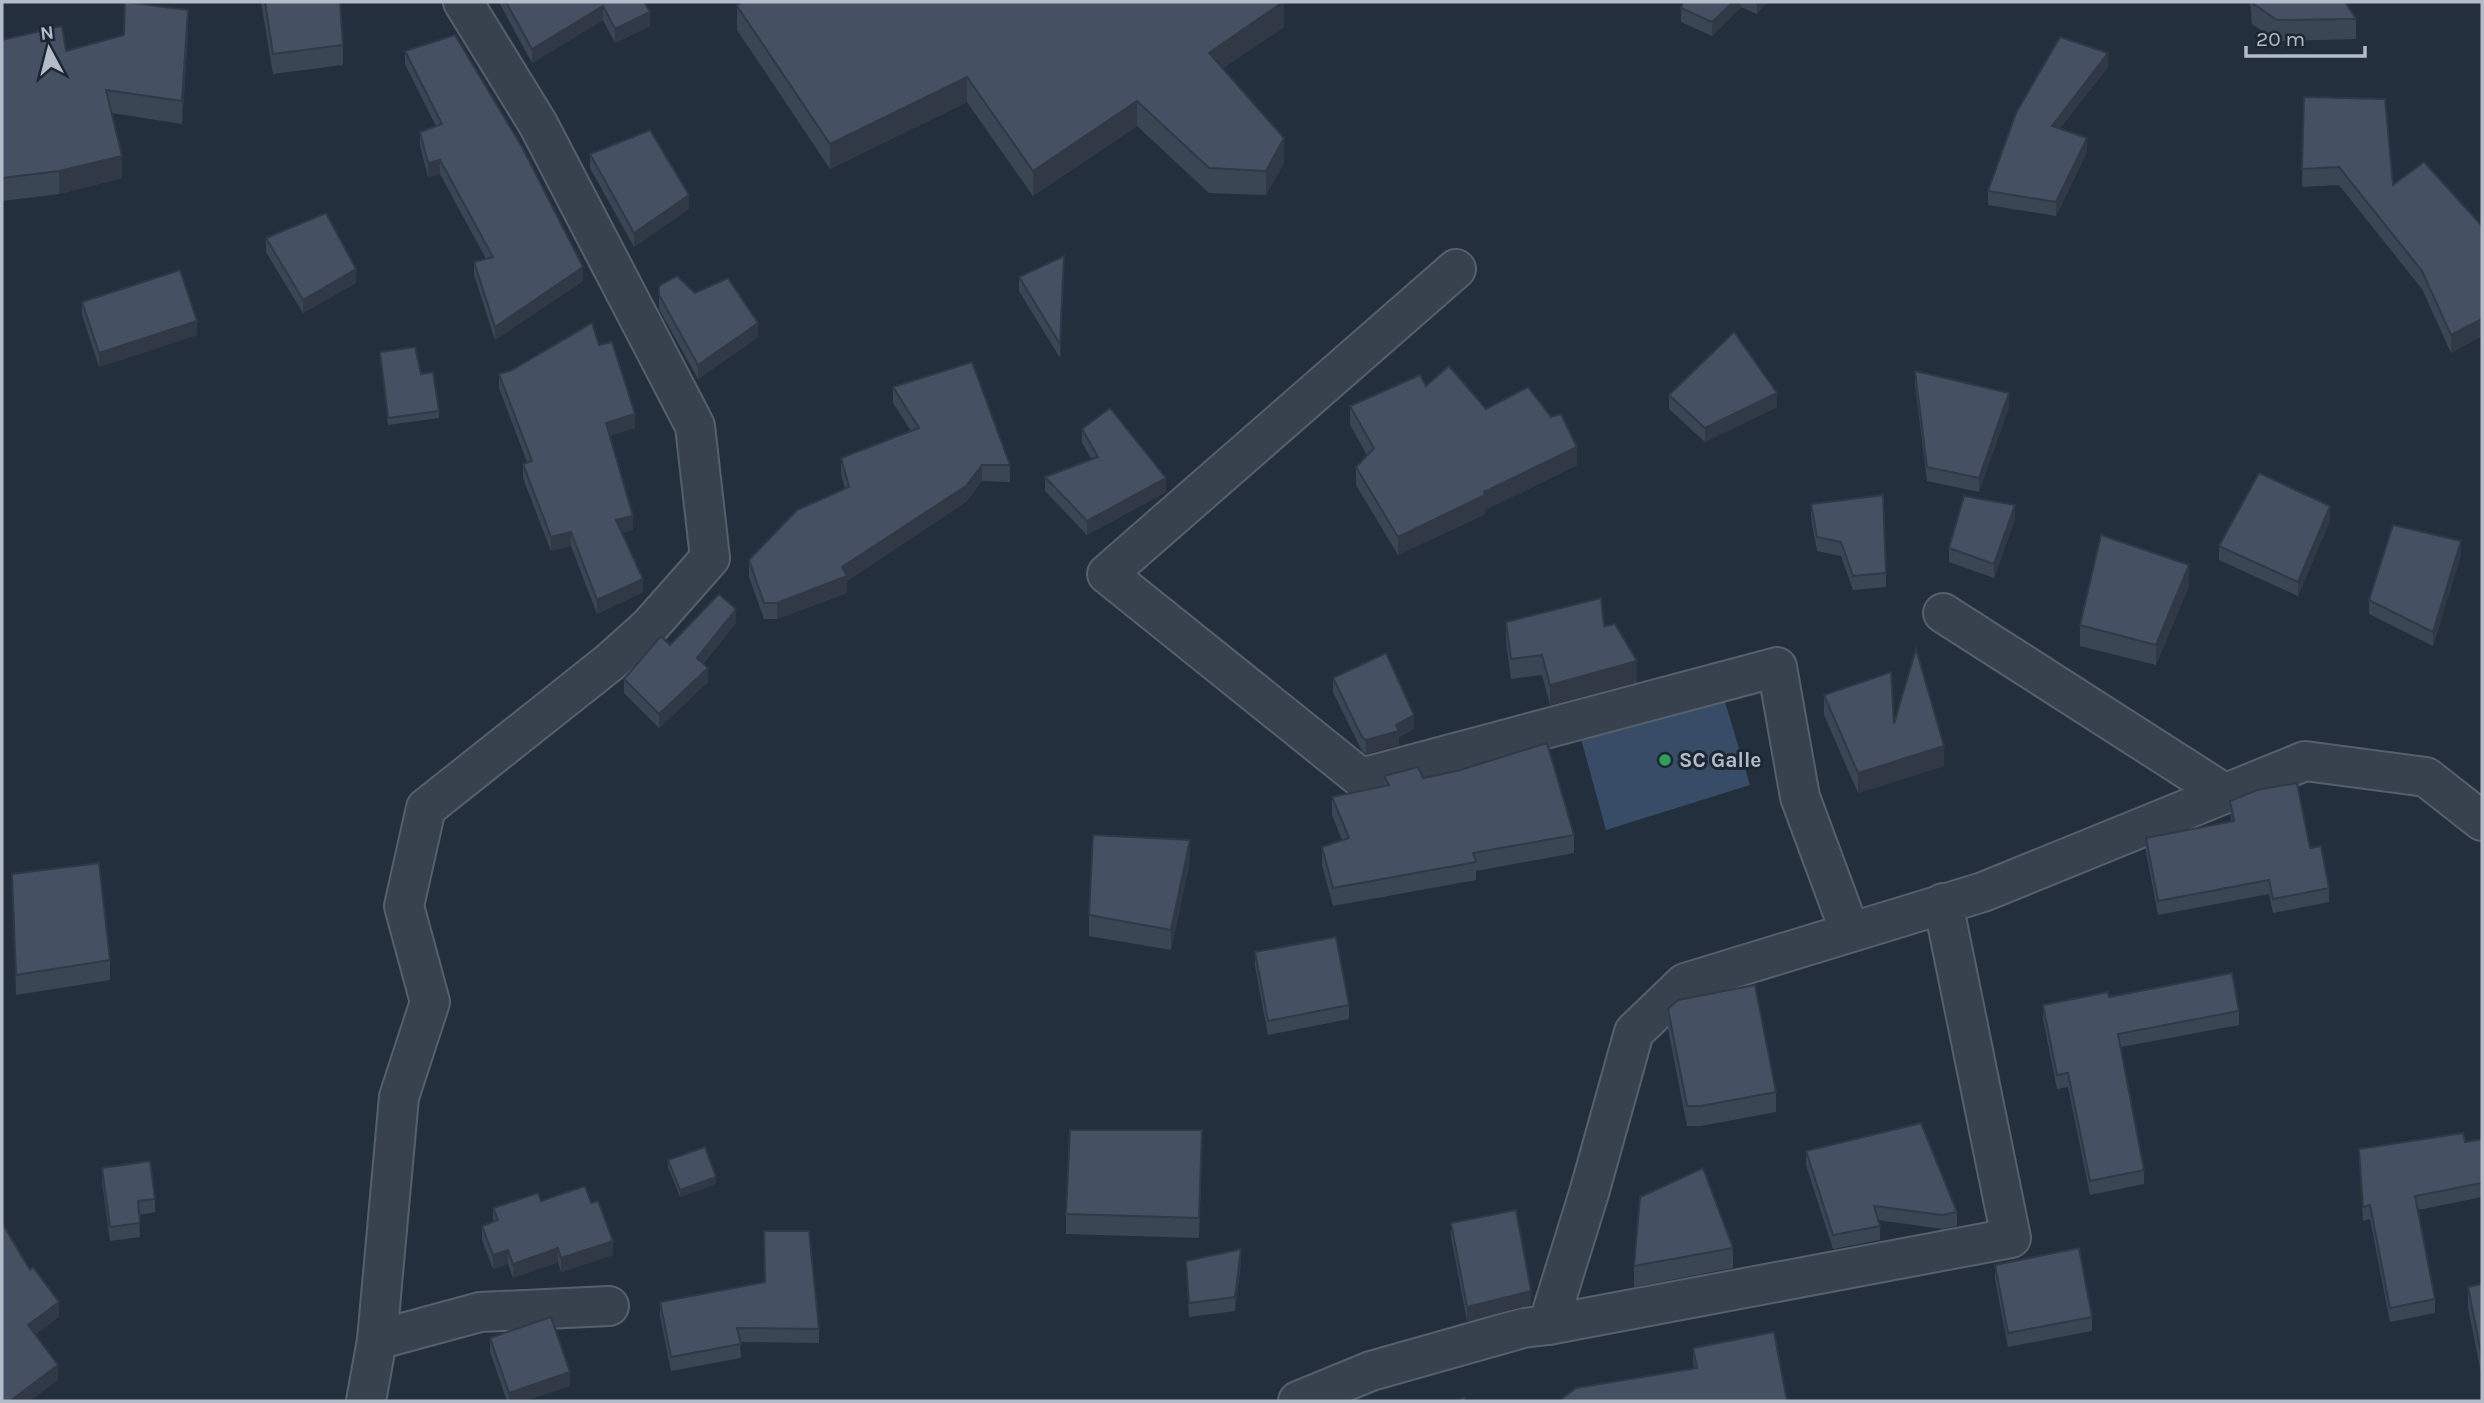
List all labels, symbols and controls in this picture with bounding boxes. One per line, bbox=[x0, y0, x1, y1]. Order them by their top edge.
north arrow bbox=[14, 14, 84, 84]
scale bar bbox=[2246, 14, 2365, 58]
text: N bbox=[39, 21, 55, 45]
text: 20 m bbox=[2256, 27, 2305, 51]
place label: SC Galle bbox=[1679, 748, 1761, 772]
marker: SC Galle bbox=[1657, 752, 1673, 768]

